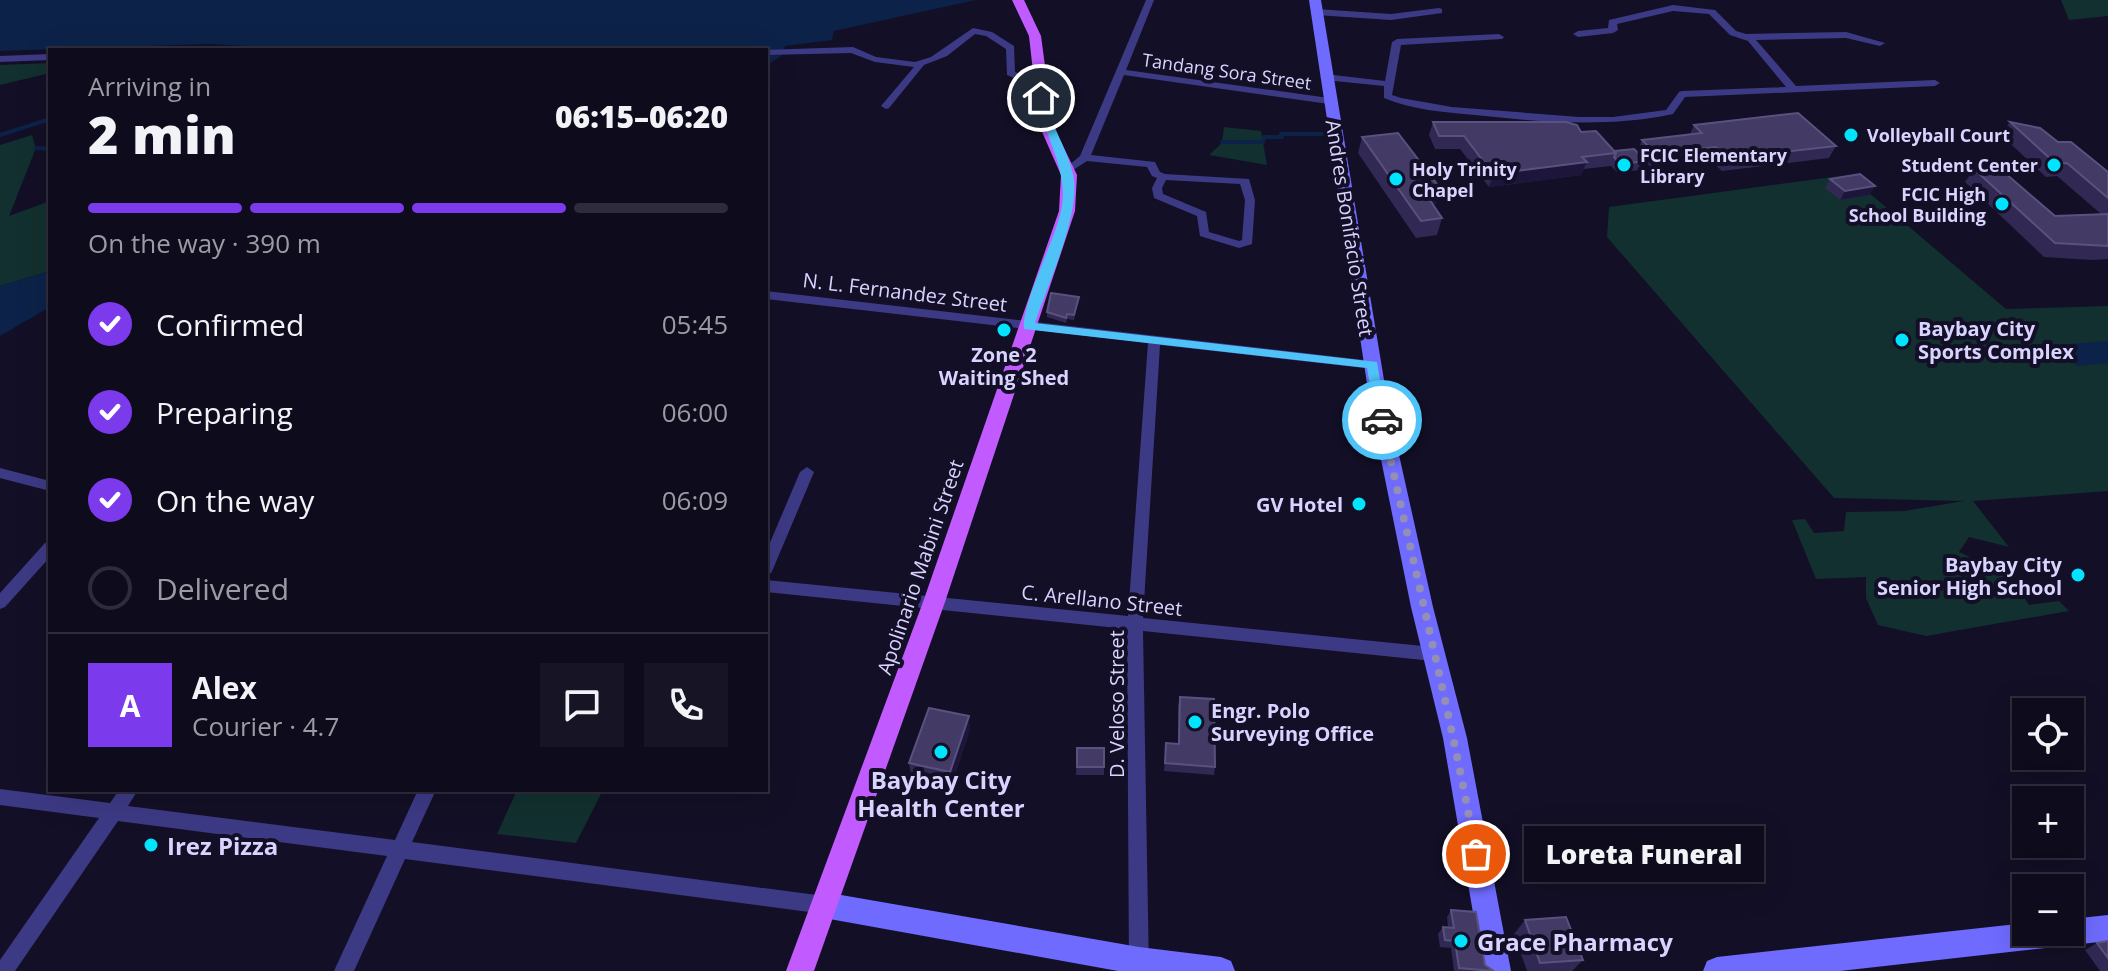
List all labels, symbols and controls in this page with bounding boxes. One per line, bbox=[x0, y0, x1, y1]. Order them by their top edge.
street label: Tandang Sora Street bbox=[1141, 47, 1313, 95]
pin bbox=[1007, 64, 1075, 132]
text: Arriving in bbox=[88, 68, 211, 104]
icon: home bbox=[1019, 76, 1063, 120]
text: 06:15–06:20 bbox=[555, 96, 728, 137]
text: 2 min bbox=[88, 98, 236, 169]
street label: Andres Bonifacio Street bbox=[1320, 118, 1380, 338]
place label: Volleyball Court bbox=[1867, 123, 2010, 147]
marker: Volleyball Court bbox=[1842, 126, 1860, 144]
place label: FCIC Elementary Library bbox=[1640, 143, 1788, 188]
place label: Student Center bbox=[1902, 153, 2038, 177]
marker: FCIC Elementary Library bbox=[1615, 156, 1633, 174]
marker: Student Center bbox=[2045, 156, 2063, 174]
place label: Holy Trinity Chapel bbox=[1412, 157, 1518, 202]
marker: Holy Trinity Chapel bbox=[1387, 170, 1405, 188]
place label: FCIC High School Building bbox=[1849, 182, 1986, 227]
marker: FCIC High School Building bbox=[1993, 195, 2011, 213]
text: On the way · 390 m bbox=[88, 225, 321, 261]
street label: N. L. Fernandez Street bbox=[801, 266, 1009, 318]
icon: check bbox=[88, 302, 132, 346]
text: Confirmed bbox=[156, 304, 304, 345]
text: 05:45 bbox=[662, 306, 728, 342]
place label: Baybay City Sports Complex bbox=[1918, 315, 2074, 365]
marker: Zone 2 Waiting Shed bbox=[995, 321, 1013, 339]
marker: Baybay City Sports Complex bbox=[1893, 331, 1911, 349]
place label: Zone 2 Waiting Shed bbox=[939, 341, 1069, 391]
courier bbox=[1342, 380, 1422, 460]
icon: check bbox=[88, 390, 132, 434]
text: Preparing bbox=[156, 392, 293, 433]
text: 06:00 bbox=[662, 394, 728, 430]
icon: car bbox=[1360, 398, 1404, 442]
street label: Apolinario Mabini Street bbox=[871, 456, 969, 678]
icon: check bbox=[88, 478, 132, 522]
text: On the way bbox=[156, 480, 314, 521]
text: 06:09 bbox=[662, 482, 728, 518]
place label: GV Hotel bbox=[1256, 491, 1343, 518]
marker: GV Hotel bbox=[1350, 495, 1368, 513]
place label: Baybay City Senior High School bbox=[1877, 551, 2063, 601]
marker: Baybay City Senior High School bbox=[2069, 566, 2087, 584]
text: Delivered bbox=[156, 568, 289, 609]
street label: C. Arellano Street bbox=[1020, 578, 1184, 622]
street label: D. Veloso Street bbox=[1103, 630, 1130, 778]
button: chat bbox=[540, 663, 624, 747]
button: phone bbox=[644, 663, 728, 747]
text: Alex bbox=[192, 667, 257, 708]
text: A bbox=[120, 685, 140, 726]
place label: Engr. Polo Surveying Office bbox=[1211, 697, 1374, 747]
map controls bbox=[2012, 698, 2084, 946]
button: locate bbox=[2012, 698, 2084, 770]
text: Courier · 4.7 bbox=[192, 708, 339, 744]
marker: Engr. Polo Surveying Office bbox=[1186, 713, 1204, 731]
marker: Baybay City Health Center bbox=[932, 743, 950, 761]
place label: Baybay City Health Center bbox=[857, 763, 1025, 824]
button: + bbox=[2012, 786, 2084, 858]
pin bbox=[1442, 820, 1510, 888]
callout: Loreta Funeral bbox=[1524, 826, 1764, 882]
place label: Irez Pizza bbox=[167, 829, 278, 862]
icon: bag bbox=[1454, 832, 1498, 876]
marker: Irez Pizza bbox=[142, 836, 160, 854]
text: Loreta Funeral bbox=[1546, 836, 1742, 872]
button: − bbox=[2012, 874, 2084, 946]
place label: Grace Pharmacy bbox=[1477, 925, 1673, 958]
marker: Grace Pharmacy bbox=[1452, 932, 1470, 950]

